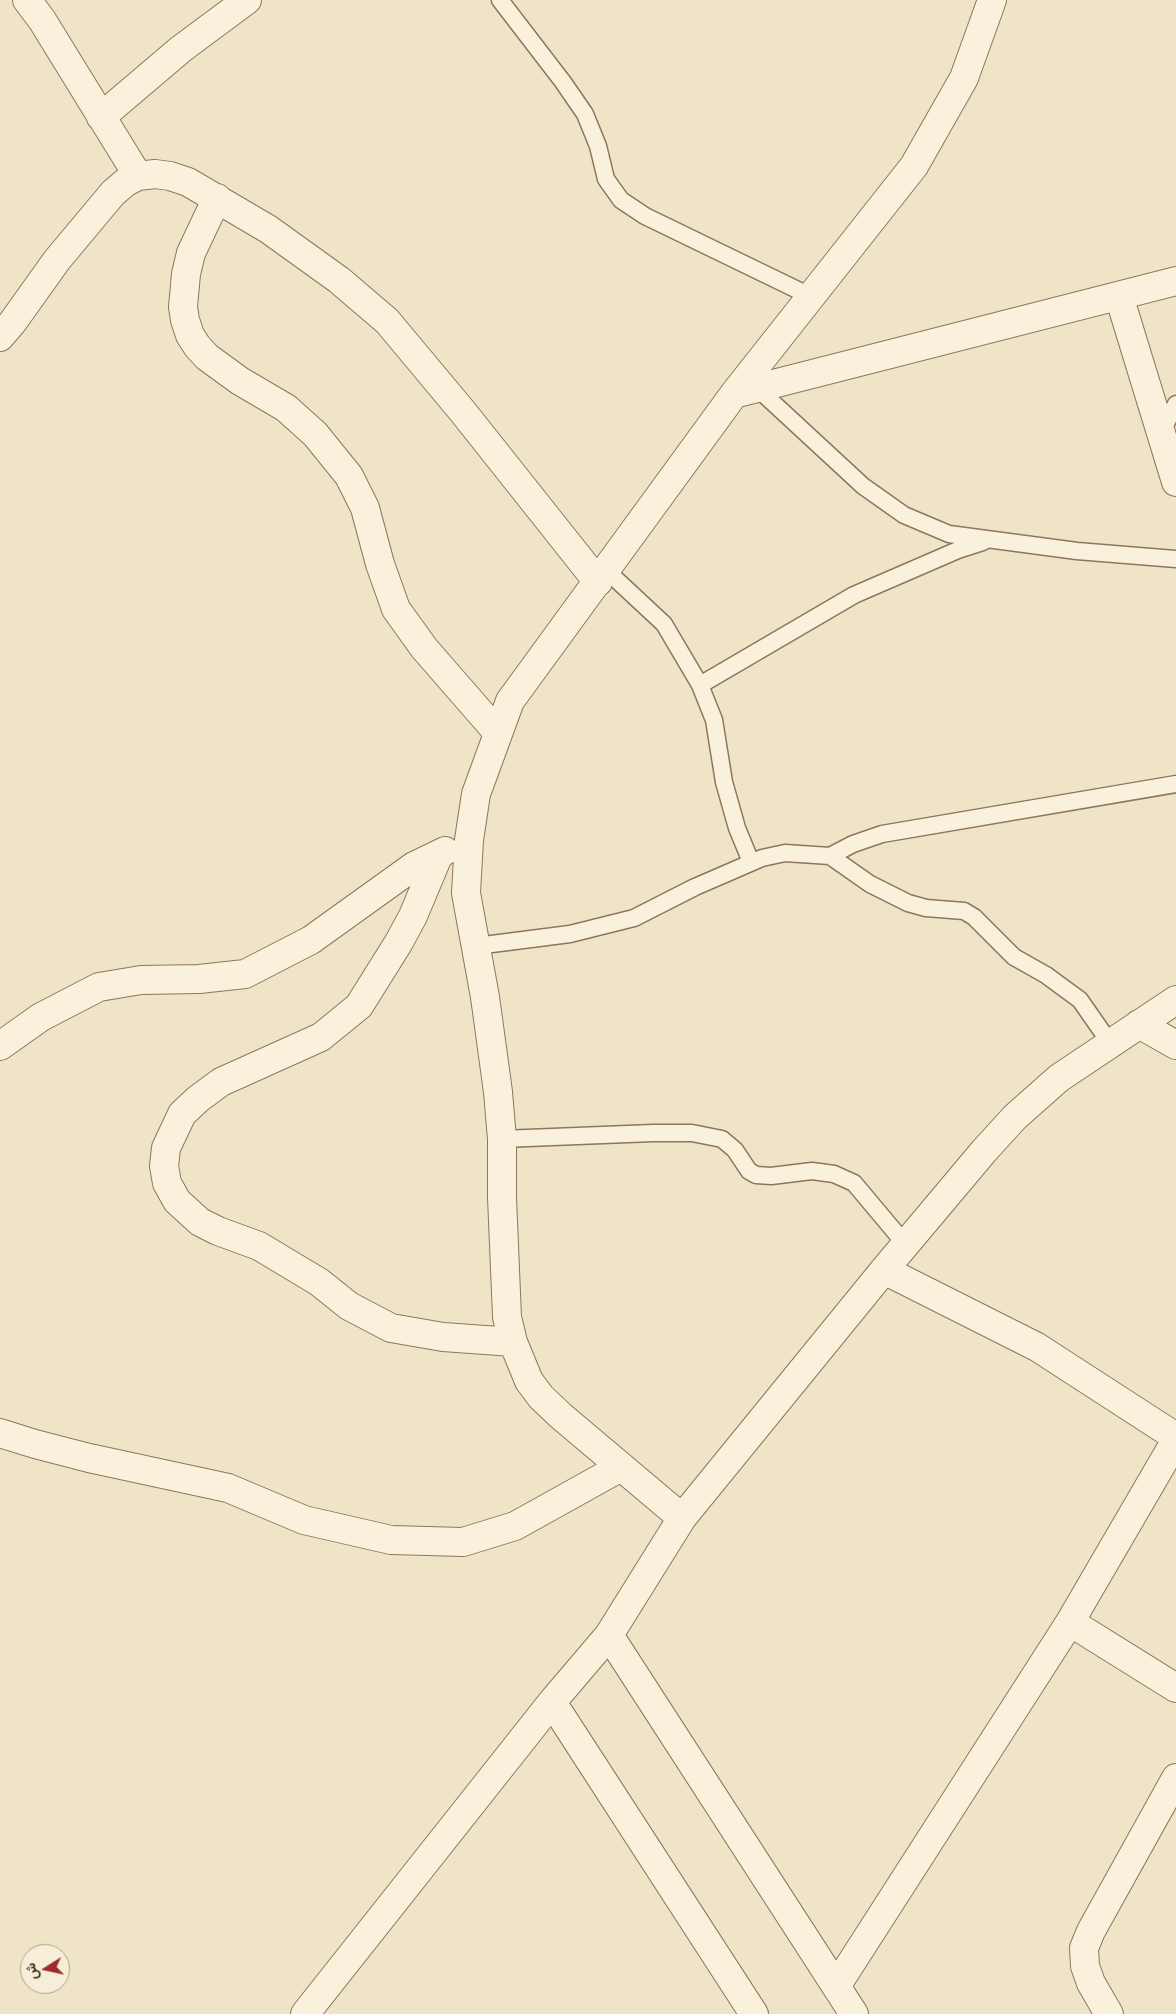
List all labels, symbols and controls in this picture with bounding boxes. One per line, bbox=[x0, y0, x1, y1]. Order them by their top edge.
north arrow bbox=[20, 1944, 70, 1994]
text: ش bbox=[21, 1962, 42, 1981]

